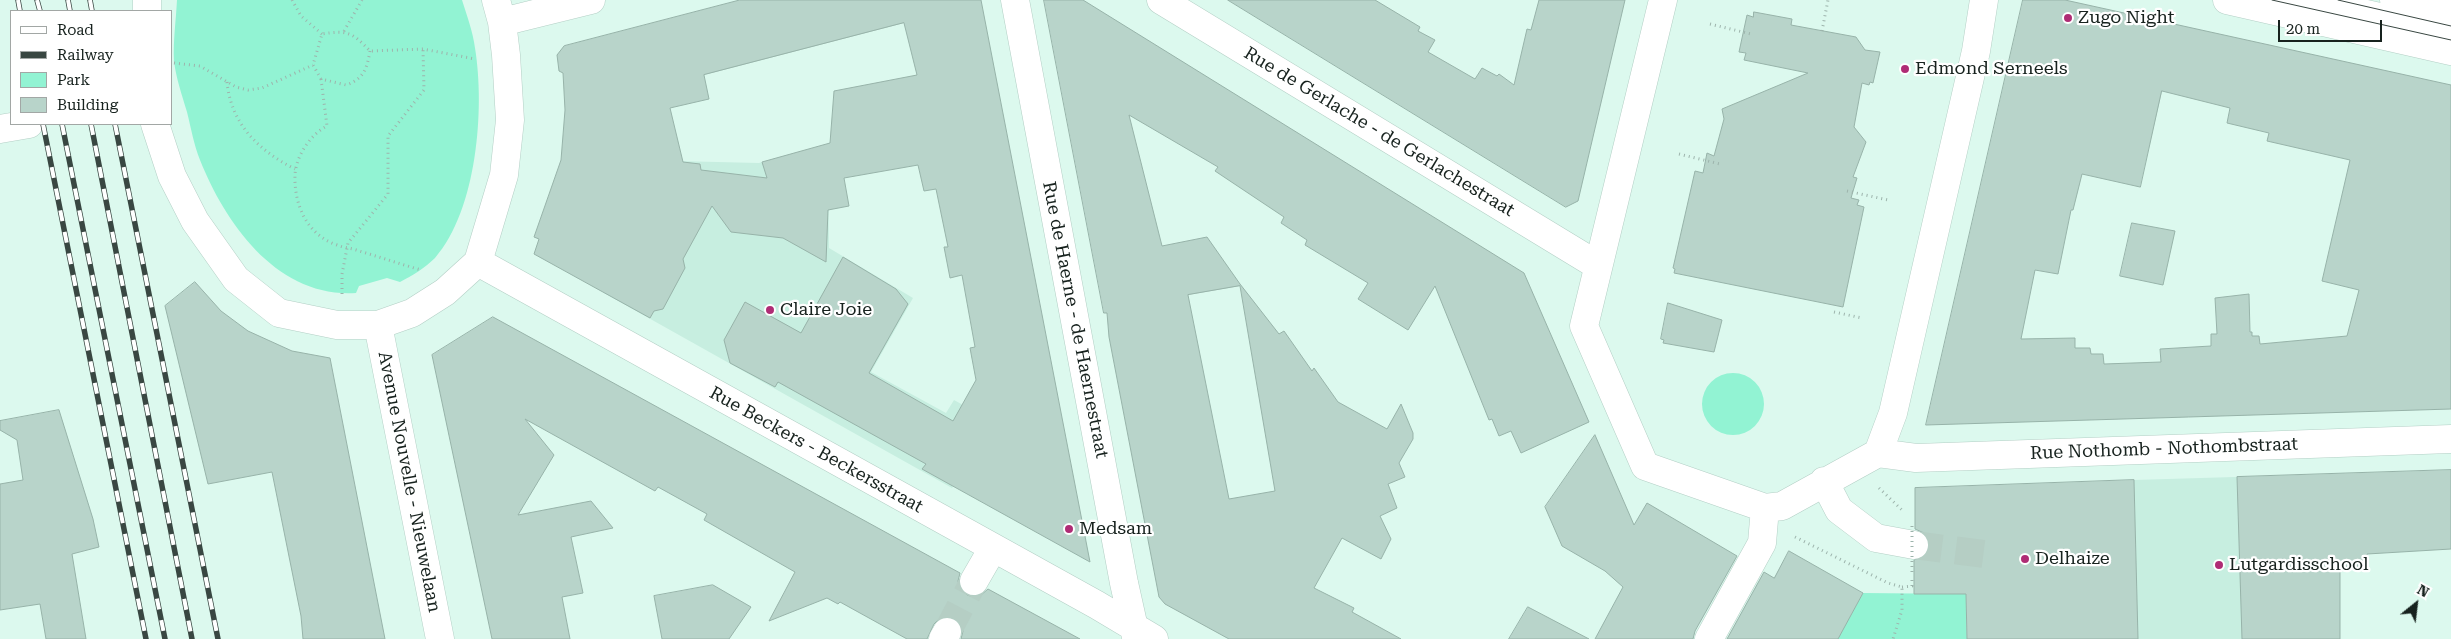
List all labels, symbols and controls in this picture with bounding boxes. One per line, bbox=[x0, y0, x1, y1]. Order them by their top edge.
place label: Zugo Night bbox=[2078, 7, 2175, 29]
legend bbox=[10, 10, 172, 125]
scale bar bbox=[2281, 10, 2385, 42]
marker: Zugo Night bbox=[2062, 12, 2074, 24]
text: 20 m bbox=[2286, 20, 2320, 38]
text: Road bbox=[57, 21, 94, 39]
street label: Rue de Gerlache - de Gerlachestraat bbox=[1240, 42, 1518, 222]
text: Railway bbox=[57, 46, 114, 64]
place label: Edmond Serneels bbox=[1915, 58, 2067, 80]
marker: Edmond Serneels bbox=[1899, 63, 1911, 75]
text: Park bbox=[57, 71, 90, 89]
text: Building bbox=[57, 96, 118, 114]
street label: Rue de Haerne - de Haernestraat bbox=[1038, 180, 1112, 460]
place label: Claire Joie bbox=[780, 299, 872, 321]
marker: Claire Joie bbox=[764, 304, 776, 316]
street label: Avenue Nouvelle - Nieuwelaan bbox=[373, 350, 445, 614]
street label: Rue Beckers - Beckersstraat bbox=[705, 382, 927, 518]
street label: Rue Nothomb - Nothombstraat bbox=[2030, 434, 2298, 464]
place label: Medsam bbox=[1079, 518, 1152, 540]
marker: Medsam bbox=[1063, 523, 1075, 535]
place label: Delhaize bbox=[2035, 548, 2110, 570]
marker: Delhaize bbox=[2019, 553, 2031, 565]
place label: Lutgardisschool bbox=[2229, 554, 2369, 576]
marker: Lutgardisschool bbox=[2213, 559, 2225, 571]
north arrow bbox=[2391, 579, 2441, 629]
text: N bbox=[2415, 581, 2432, 600]

